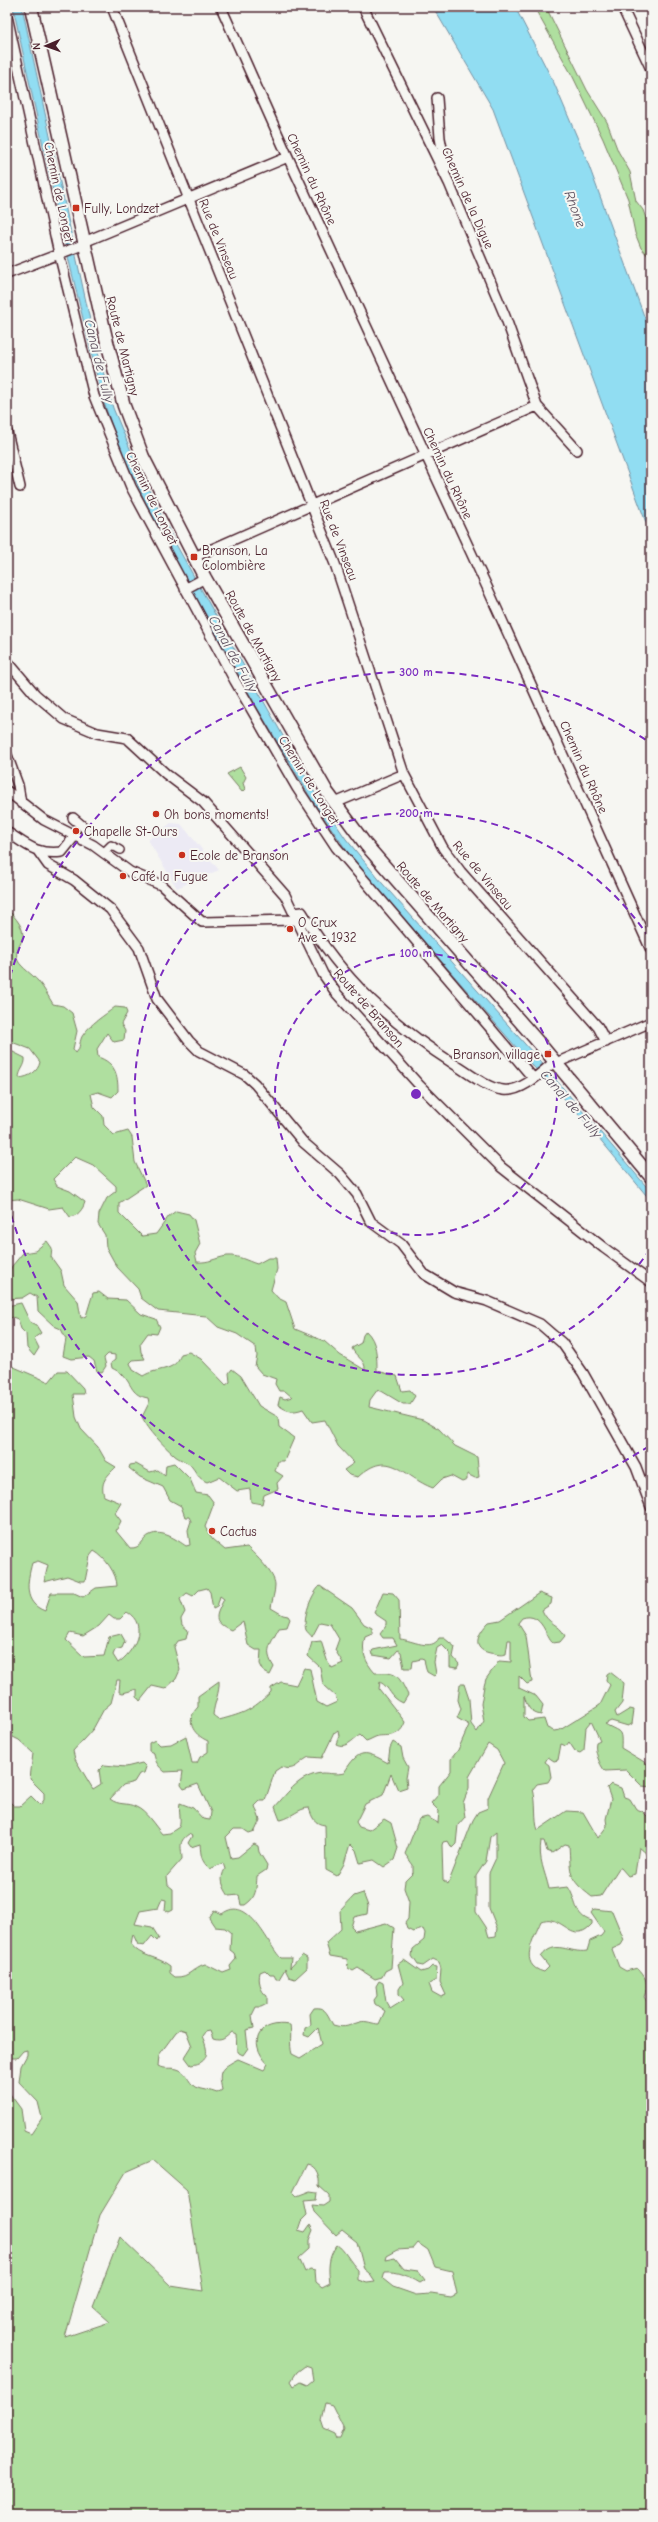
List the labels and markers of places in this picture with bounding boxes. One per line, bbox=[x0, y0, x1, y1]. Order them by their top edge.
place label: Fully, Londzet bbox=[84, 201, 160, 216]
marker: Fully, Londzet bbox=[71, 203, 81, 213]
place label: Branson, La Colombière bbox=[202, 543, 268, 573]
marker: Branson, La Colombière bbox=[189, 552, 199, 562]
place label: Oh bons moments! bbox=[164, 807, 269, 822]
marker: Oh bons moments! bbox=[151, 809, 161, 819]
place label: Chapelle St-Ours bbox=[84, 824, 177, 839]
marker: Chapelle St-Ours bbox=[71, 826, 81, 836]
place label: Ecole de Branson bbox=[190, 848, 289, 863]
marker: Ecole de Branson bbox=[177, 850, 187, 860]
place label: Café la Fugue bbox=[131, 869, 208, 884]
marker: Café la Fugue bbox=[118, 871, 128, 881]
place label: O Crux Ave - 1932 bbox=[298, 915, 357, 945]
marker: O Crux Ave - 1932 bbox=[285, 924, 295, 934]
place label: Branson, village bbox=[453, 1047, 540, 1062]
marker: Branson, village bbox=[543, 1049, 553, 1059]
centre of rings bbox=[409, 1087, 423, 1101]
place label: Cactus bbox=[220, 1524, 257, 1539]
marker: Cactus bbox=[207, 1526, 217, 1536]

